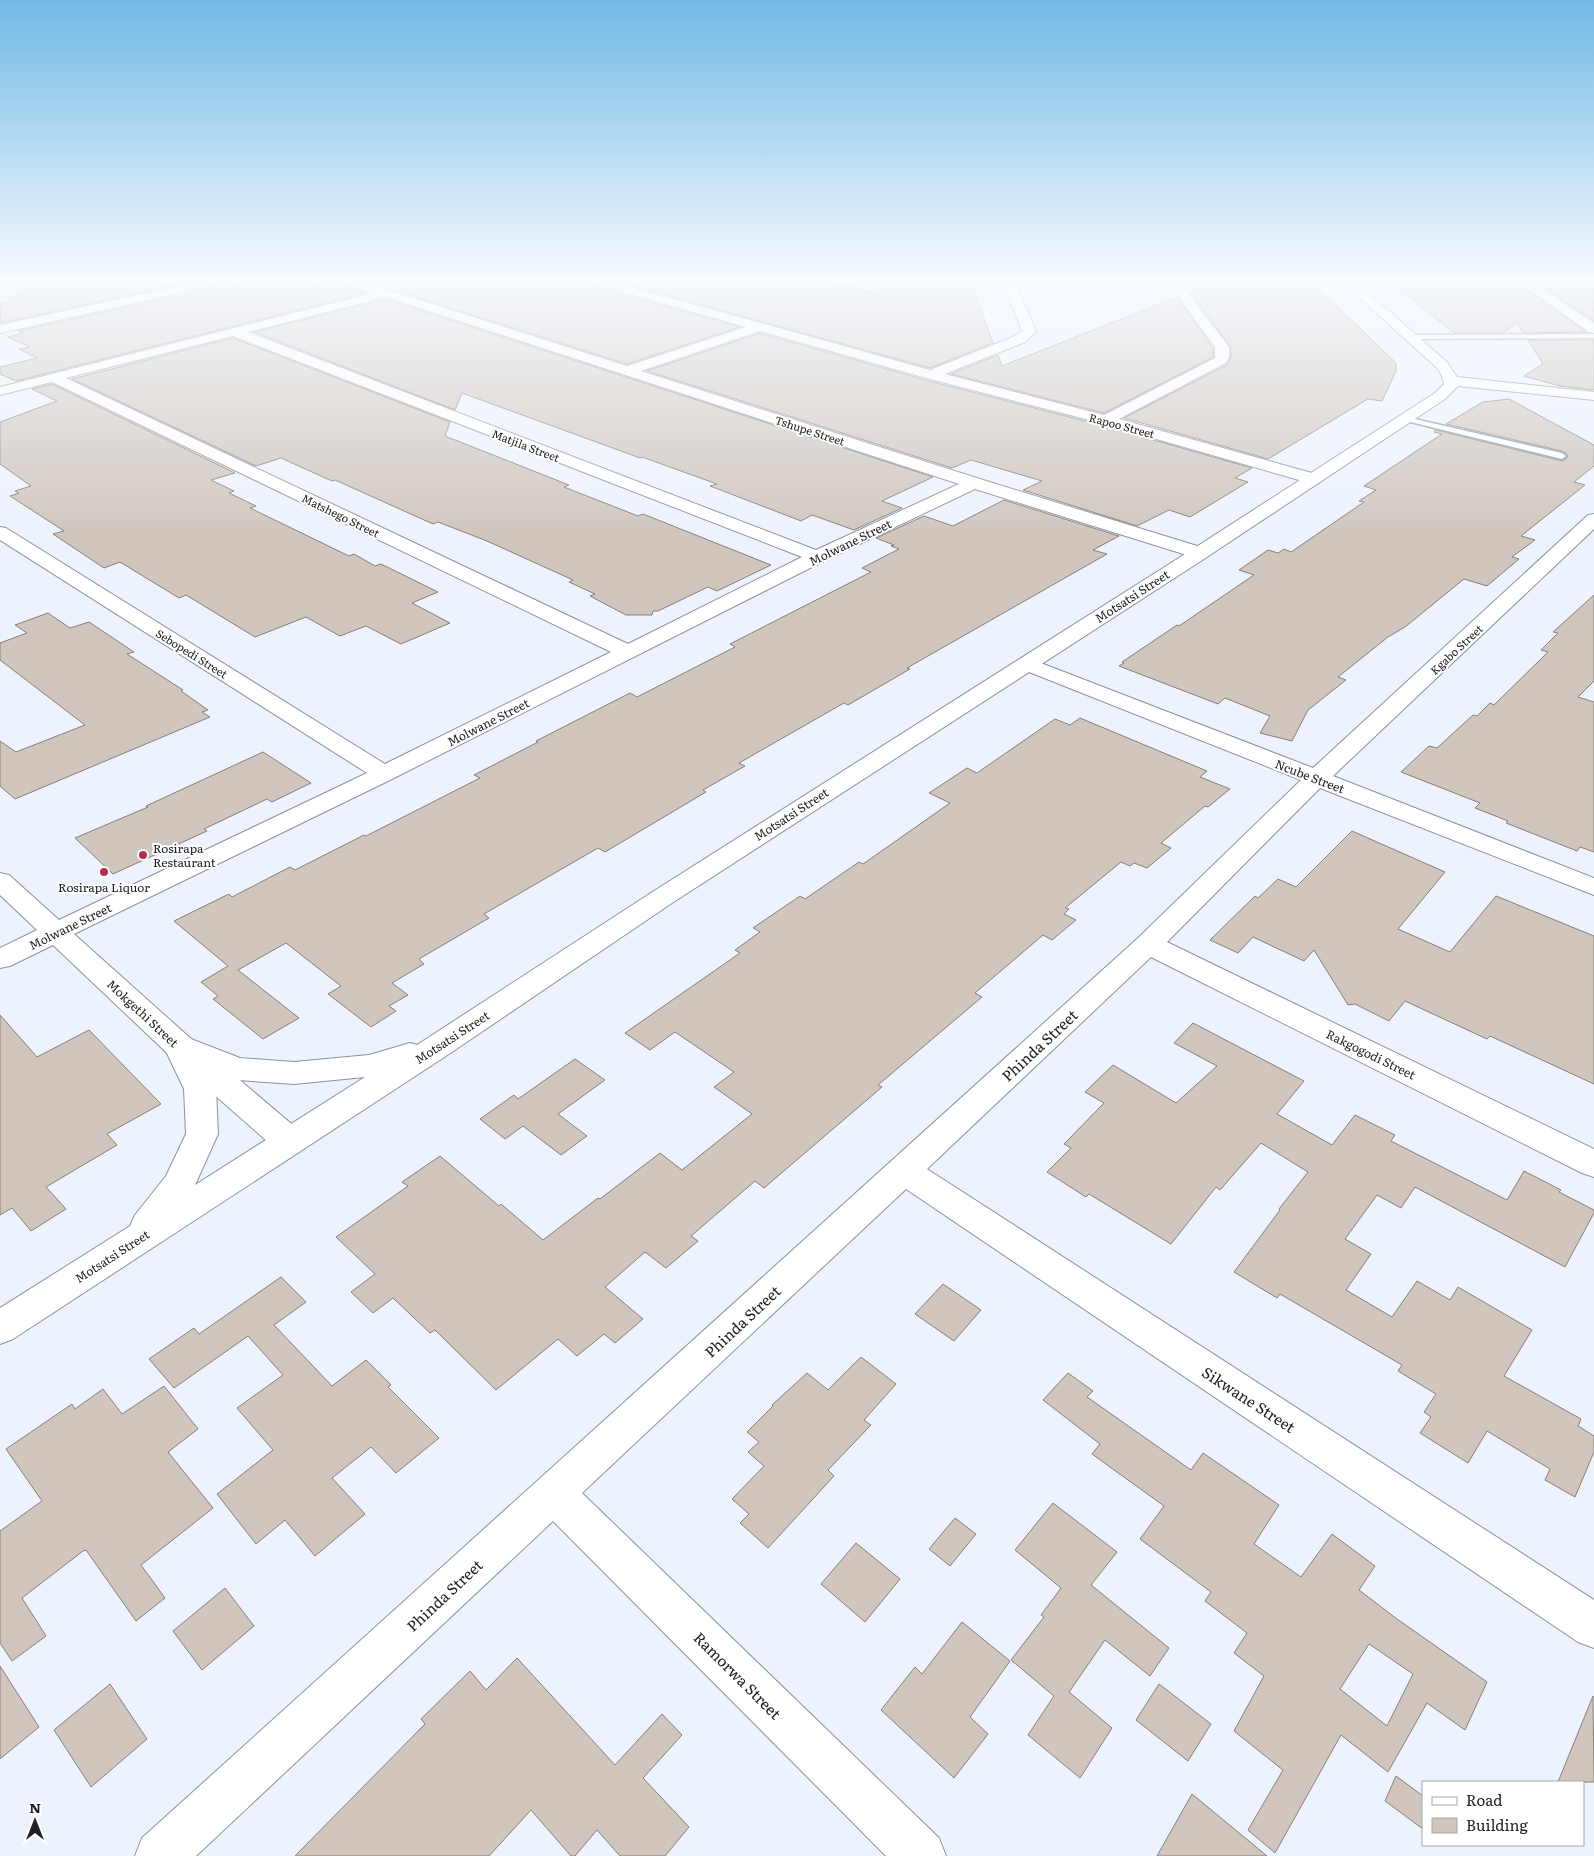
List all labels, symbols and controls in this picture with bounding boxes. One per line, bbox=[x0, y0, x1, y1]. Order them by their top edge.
street label: Rapoo Street bbox=[1088, 409, 1157, 442]
street label: Tshupe Street bbox=[773, 411, 848, 449]
street label: Matjila Street bbox=[490, 425, 563, 465]
street label: Matshego Street bbox=[299, 489, 383, 541]
street label: Molwane Street bbox=[806, 514, 894, 570]
street label: Motsatsi Street bbox=[1091, 565, 1173, 627]
street label: Kgabo Street bbox=[1426, 620, 1486, 678]
street label: Sebopedi Street bbox=[153, 625, 231, 682]
street label: Molwane Street bbox=[444, 694, 532, 750]
street label: Ncube Street bbox=[1273, 755, 1347, 798]
street label: Motsatsi Street bbox=[750, 783, 832, 845]
place label: Rosirapa Restaurant bbox=[153, 839, 216, 871]
marker: Rosirapa Restaurant bbox=[137, 849, 149, 861]
marker: Rosirapa Liquor bbox=[98, 866, 110, 878]
place label: Rosirapa Liquor bbox=[58, 878, 150, 896]
street label: Molwane Street bbox=[26, 898, 114, 954]
street label: Mokgethi Street bbox=[103, 975, 183, 1051]
street label: Phinda Street bbox=[996, 1004, 1082, 1086]
street label: Motsatsi Street bbox=[411, 1006, 493, 1068]
street label: Rakgogodi Street bbox=[1323, 1025, 1419, 1083]
street label: Motsatsi Street bbox=[71, 1225, 153, 1287]
street label: Phinda Street bbox=[699, 1280, 785, 1362]
street label: Sikwane Street bbox=[1198, 1360, 1300, 1438]
street label: Phinda Street bbox=[401, 1554, 487, 1636]
street label: Ramorwa Street bbox=[689, 1626, 787, 1724]
legend bbox=[1422, 1781, 1584, 1846]
text: Road bbox=[1466, 1788, 1502, 1811]
north arrow bbox=[10, 1796, 60, 1846]
text: N bbox=[29, 1797, 41, 1817]
text: Building bbox=[1466, 1813, 1528, 1836]

